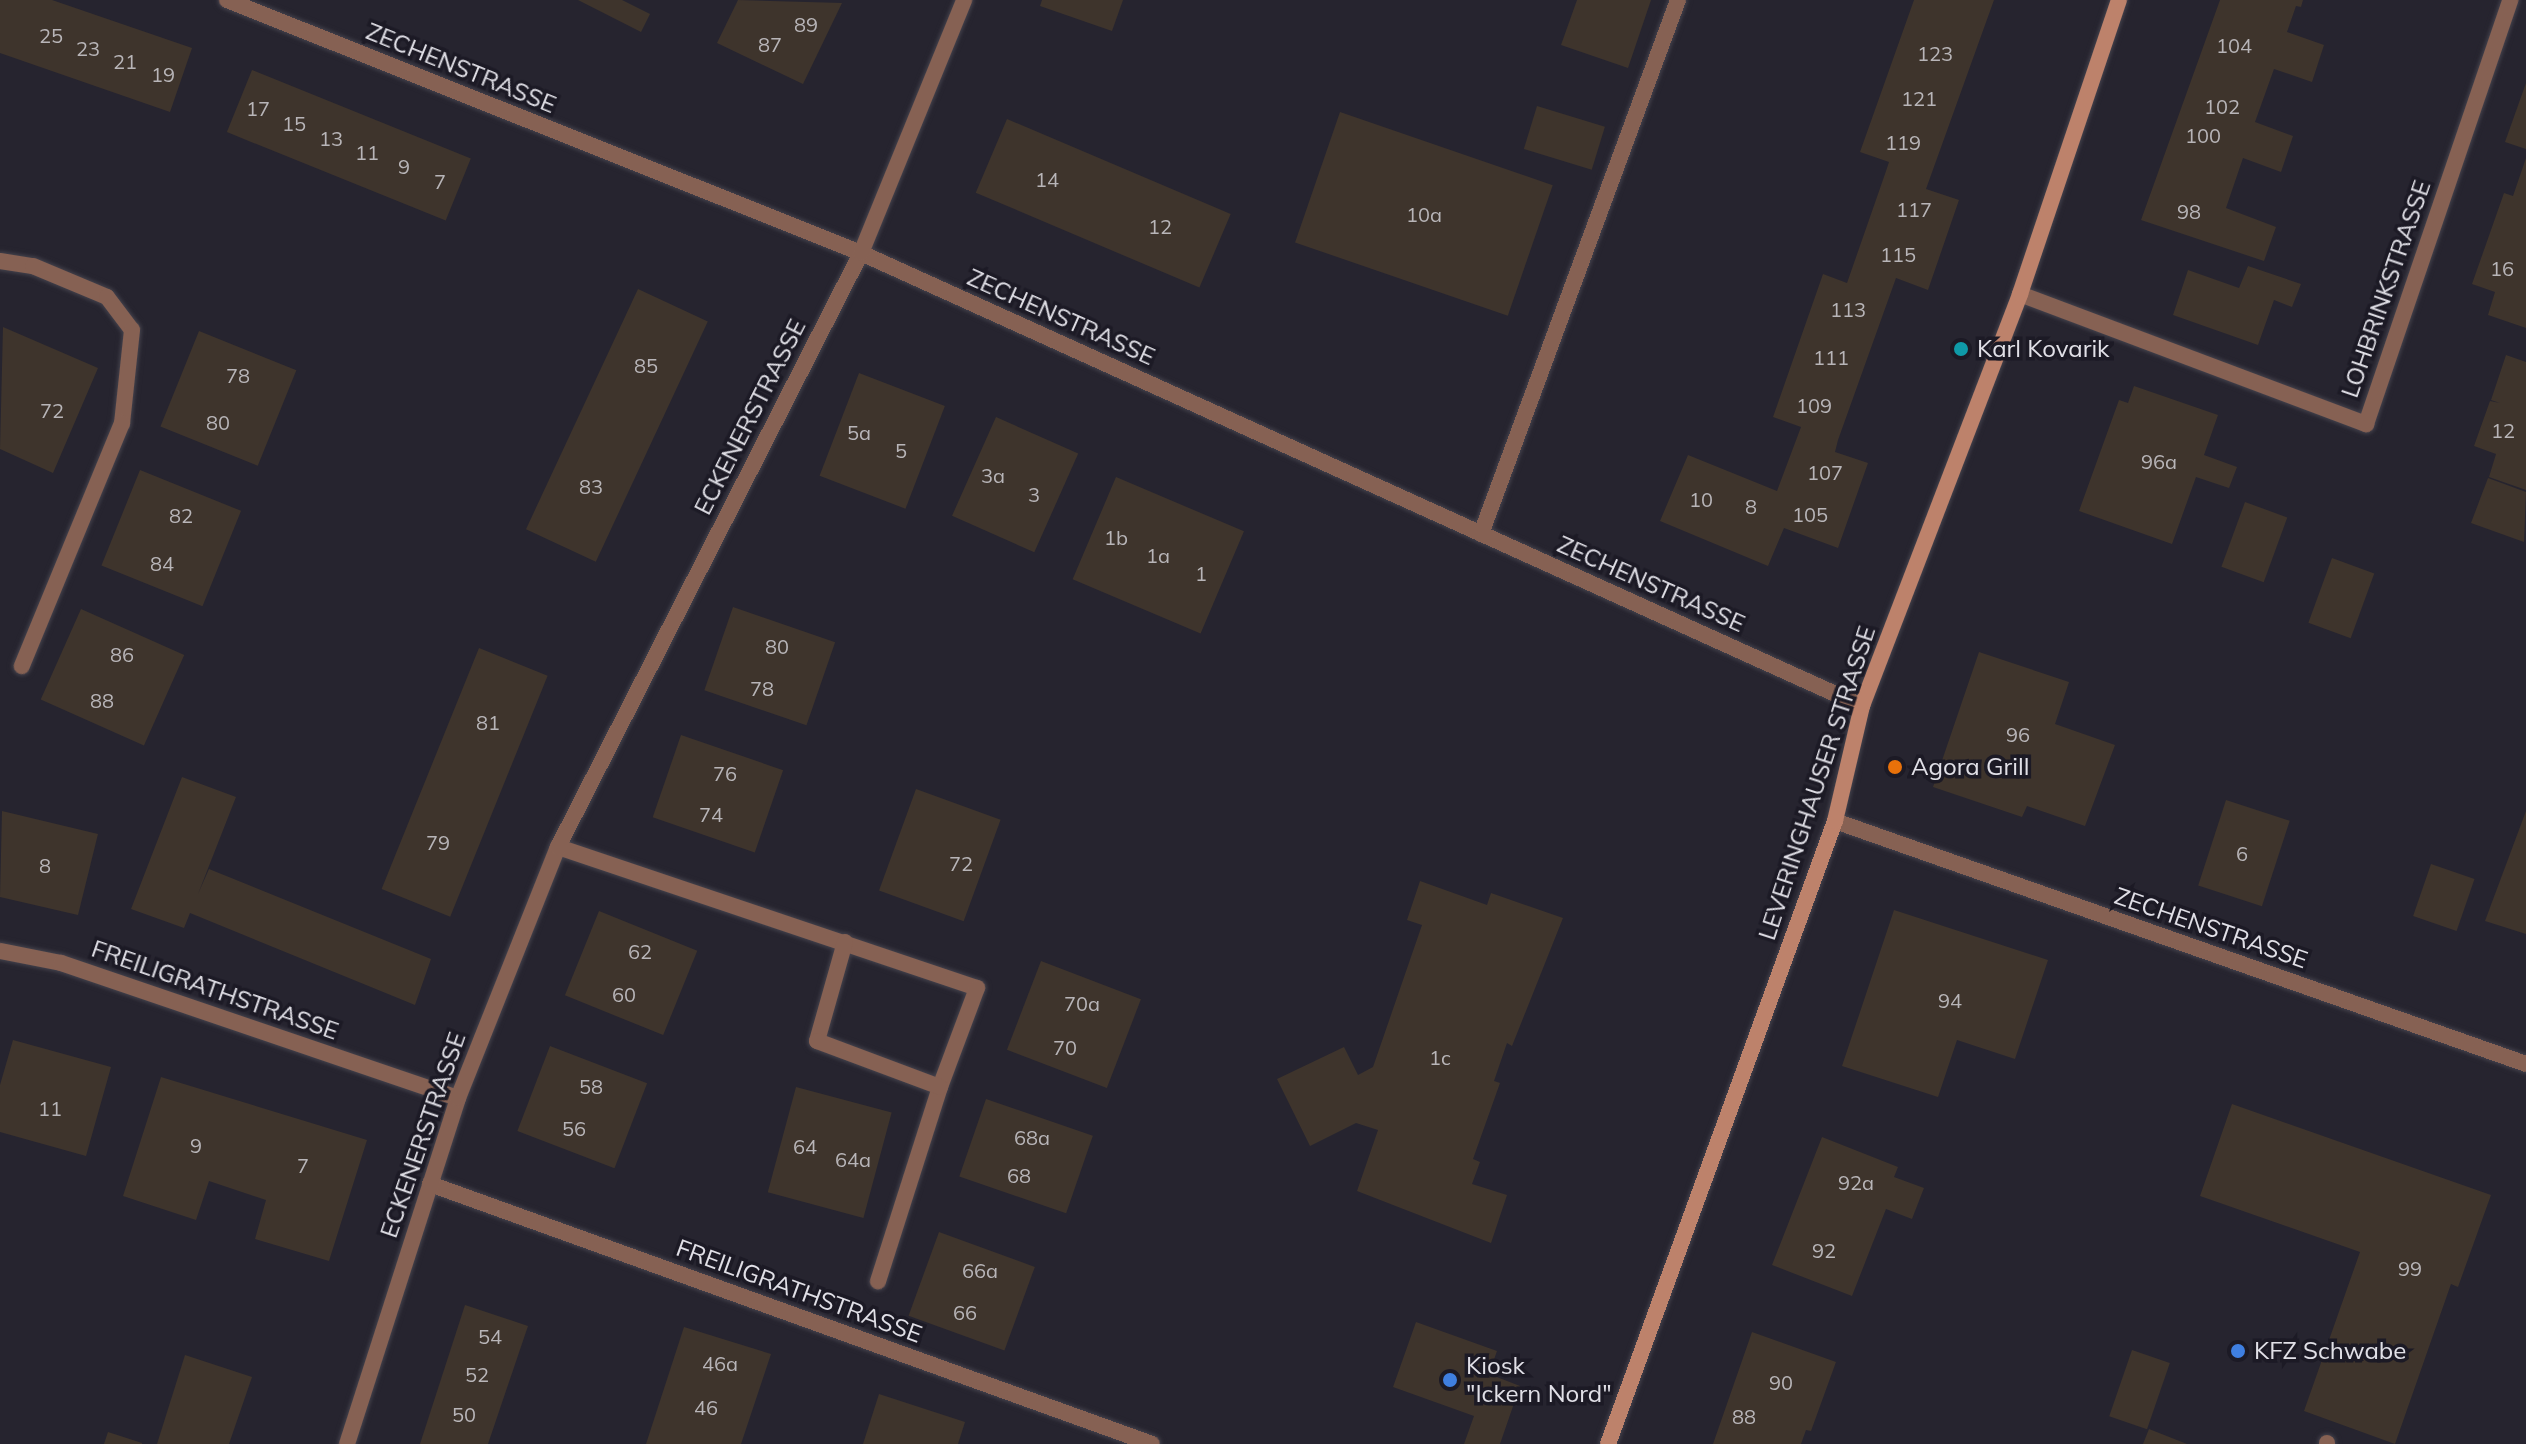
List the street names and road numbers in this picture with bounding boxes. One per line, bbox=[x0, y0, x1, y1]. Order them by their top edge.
street label: ZECHENSTRASSE bbox=[362, 17, 560, 119]
street label: LOHBRINKSTRASSE bbox=[2335, 177, 2437, 401]
street label: ZECHENSTRASSE bbox=[963, 263, 1159, 371]
street label: ECKENERSTRASSE bbox=[688, 315, 812, 519]
street label: ZECHENSTRASSE bbox=[1553, 530, 1749, 638]
street label: LEVERINGHAUSER STRASSE bbox=[1753, 622, 1881, 944]
street label: ZECHENSTRASSE bbox=[2111, 881, 2311, 975]
street label: FREILIGRATHSTRASSE bbox=[88, 934, 342, 1046]
street label: ECKENERSTRASSE bbox=[374, 1029, 472, 1241]
street label: FREILIGRATHSTRASSE bbox=[672, 1233, 926, 1349]

